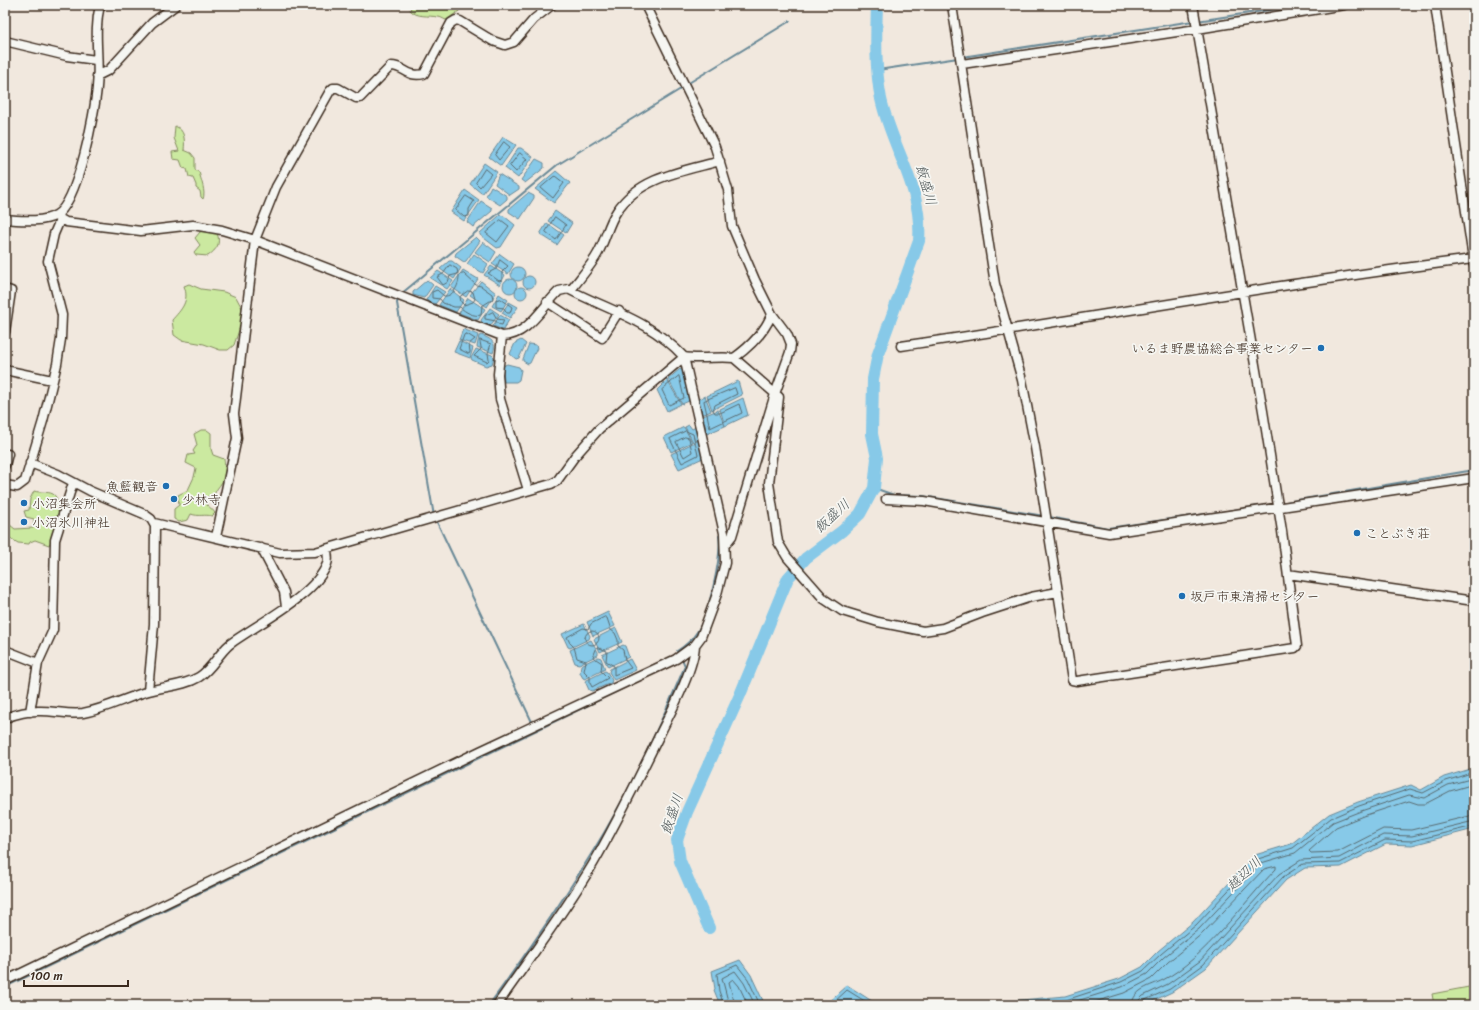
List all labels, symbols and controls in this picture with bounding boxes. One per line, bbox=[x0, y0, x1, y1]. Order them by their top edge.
water label: 飯盛川 bbox=[908, 161, 944, 209]
place label: いるま野農協総合事業センター bbox=[1132, 337, 1313, 360]
marker: いるま野農協総合事業センター bbox=[1316, 343, 1326, 353]
place label: 魚籃観音 bbox=[106, 475, 158, 498]
marker: 魚籃観音 bbox=[161, 481, 171, 491]
place label: 少林寺 bbox=[182, 488, 221, 511]
place label: 小沼集会所 bbox=[32, 492, 97, 515]
water label: 飯盛川 bbox=[808, 493, 856, 539]
marker: 少林寺 bbox=[169, 494, 179, 504]
marker: 小沼集会所 bbox=[19, 498, 29, 508]
place label: 小沼氷川神社 bbox=[32, 511, 110, 534]
marker: 小沼氷川神社 bbox=[19, 517, 29, 527]
place label: ことぶき荘 bbox=[1365, 522, 1430, 545]
marker: ことぶき荘 bbox=[1352, 528, 1362, 538]
place label: 坂戸市東清掃センター bbox=[1190, 585, 1319, 608]
marker: 坂戸市東清掃センター bbox=[1177, 591, 1187, 601]
water label: 飯盛川 bbox=[653, 790, 691, 838]
water label: 越辺川 bbox=[1219, 850, 1268, 898]
scale bar bbox=[24, 962, 128, 988]
text: 100 m bbox=[30, 965, 63, 987]

